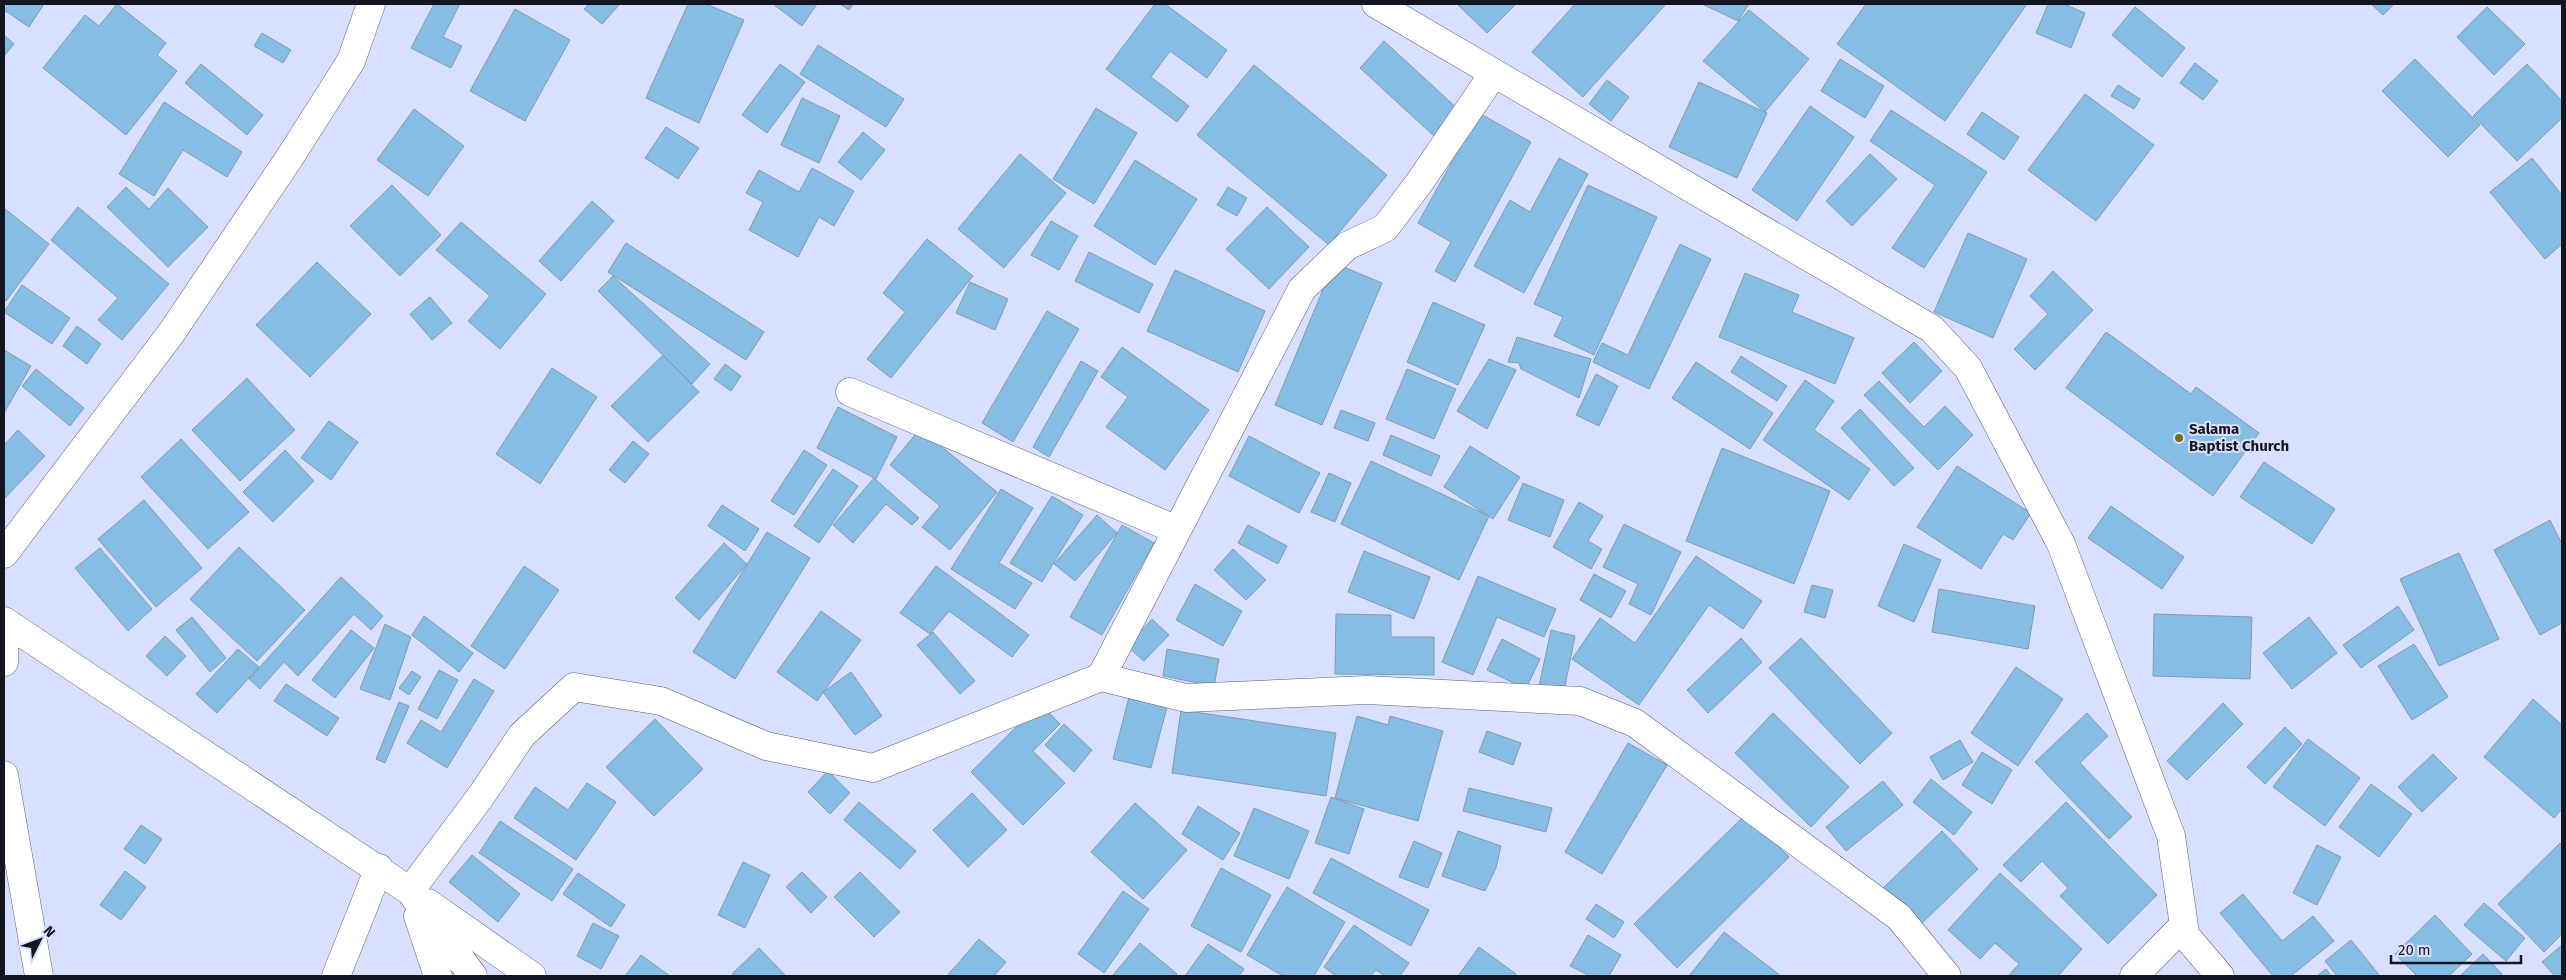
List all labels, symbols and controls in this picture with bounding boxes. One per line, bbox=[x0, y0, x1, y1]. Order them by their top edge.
place label: Salama Baptist Church bbox=[2189, 420, 2289, 455]
marker: Salama Baptist Church bbox=[2173, 432, 2185, 444]
north arrow bbox=[15, 915, 65, 965]
text: N bbox=[40, 922, 59, 941]
scale bar bbox=[2391, 932, 2521, 964]
text: 20 m bbox=[2398, 941, 2431, 959]

